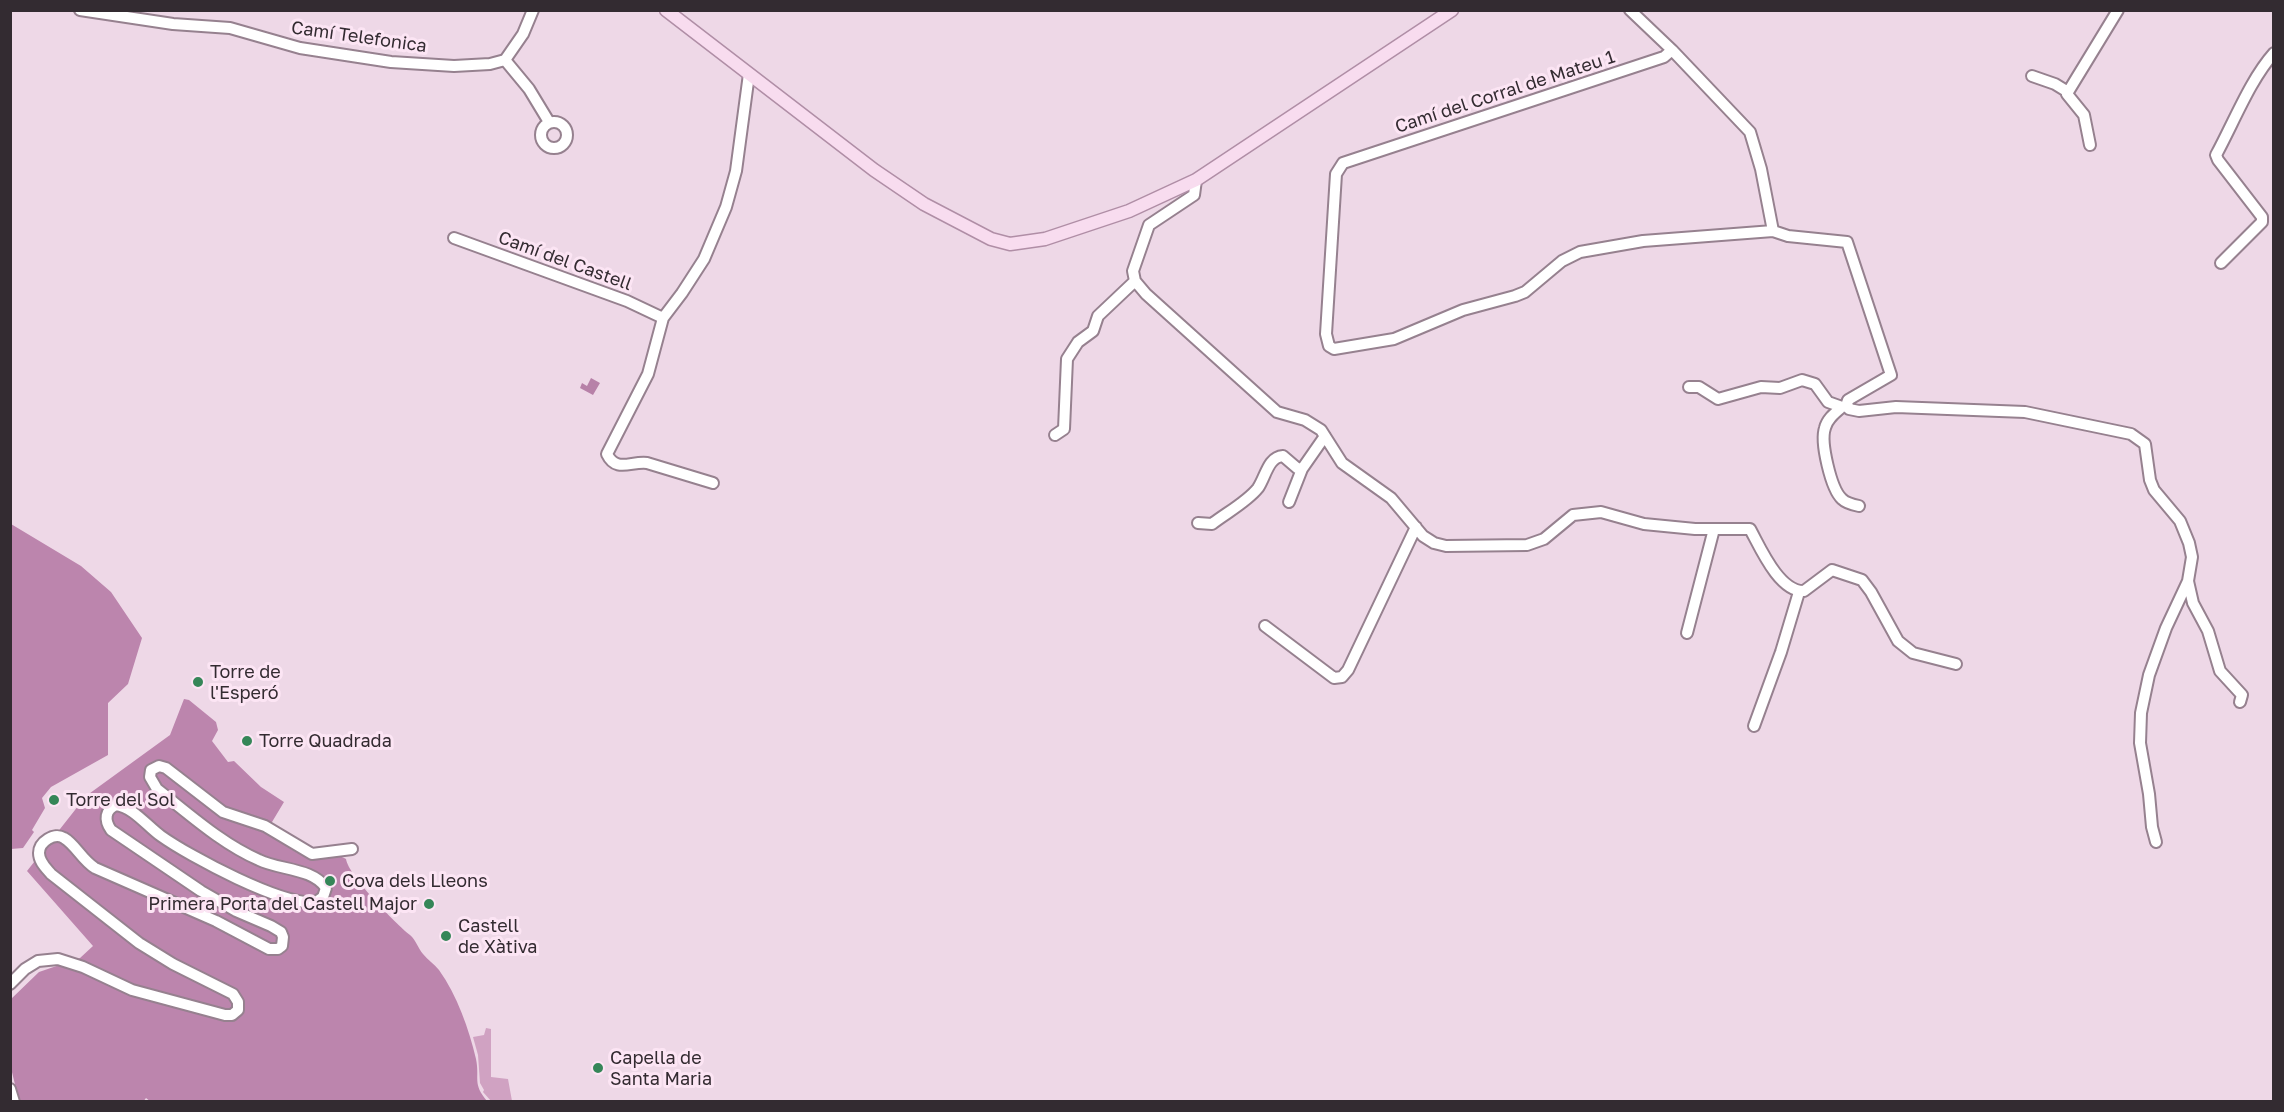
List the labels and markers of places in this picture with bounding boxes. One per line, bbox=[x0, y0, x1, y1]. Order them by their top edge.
place label: Torre de l'Esperó bbox=[210, 661, 281, 704]
marker: Torre de l'Esperó bbox=[191, 675, 205, 689]
place label: Torre Quadrada bbox=[259, 730, 392, 752]
marker: Torre Quadrada bbox=[240, 734, 254, 748]
place label: Torre del Sol bbox=[66, 789, 175, 811]
marker: Torre del Sol bbox=[47, 793, 61, 807]
place label: Cova dels Lleons bbox=[342, 870, 488, 892]
marker: Cova dels Lleons bbox=[323, 874, 337, 888]
place label: Primera Porta del Castell Major bbox=[148, 893, 417, 915]
marker: Primera Porta del Castell Major bbox=[422, 897, 436, 911]
place label: Castell de Xàtiva bbox=[458, 915, 537, 958]
marker: Castell de Xàtiva bbox=[439, 929, 453, 943]
place label: Capella de Santa Maria bbox=[610, 1047, 712, 1090]
marker: Capella de Santa Maria bbox=[591, 1061, 605, 1075]

